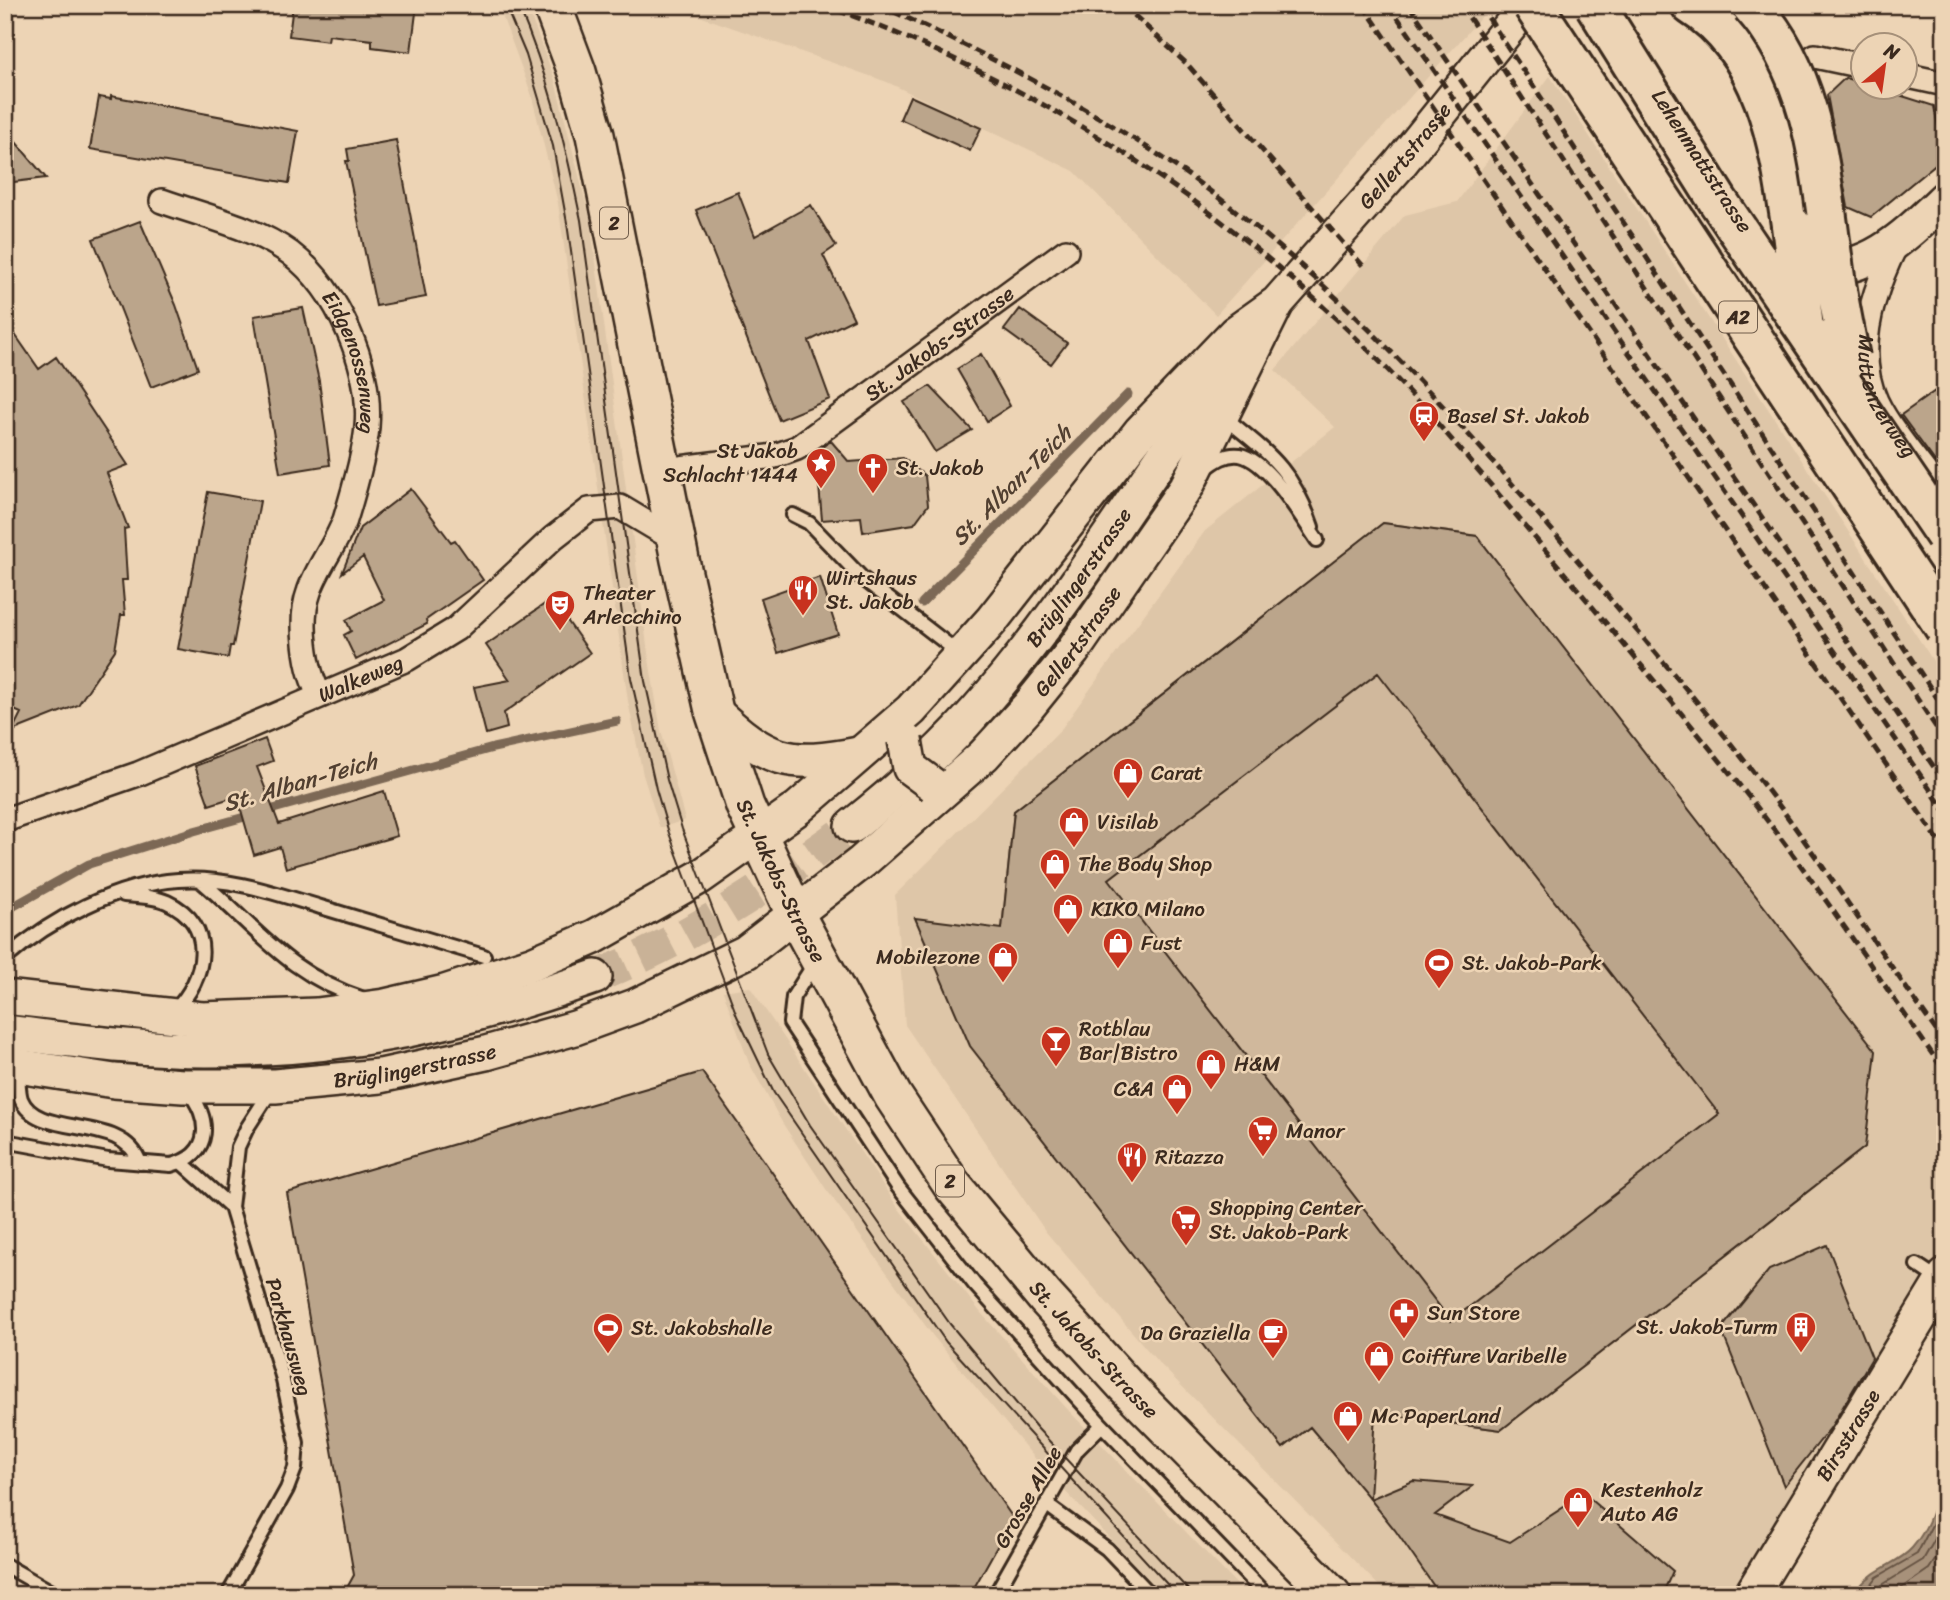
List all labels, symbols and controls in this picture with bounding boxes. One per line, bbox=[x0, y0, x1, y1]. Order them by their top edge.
north arrow bbox=[1848, 32, 1918, 102]
text: N bbox=[1877, 33, 1906, 70]
street label: Lehenmattstrasse bbox=[1641, 81, 1763, 241]
street label: Gellertstrasse bbox=[1349, 93, 1462, 218]
road number: 2 bbox=[600, 208, 628, 238]
street label: St. Jakobs-Strasse bbox=[856, 275, 1023, 412]
street label: Eidgenossenweg bbox=[311, 282, 387, 436]
road number: A2 bbox=[1719, 302, 1757, 332]
street label: Muttenzerweg bbox=[1847, 334, 1927, 467]
place label: Basel St. Jakob bbox=[1447, 397, 1590, 435]
station icon: Basel St. Jakob bbox=[1407, 399, 1441, 443]
water label: St. Alban-Teich bbox=[941, 413, 1083, 556]
place label: St Jakob Schlacht 1444 bbox=[663, 432, 798, 494]
place icon: St Jakob Schlacht 1444 bbox=[804, 446, 838, 490]
place label: St. Jakob bbox=[896, 449, 984, 487]
church icon: St. Jakob bbox=[856, 451, 890, 495]
street label: Brüglingerstrasse bbox=[1016, 499, 1142, 656]
place label: Wirtshaus St. Jakob bbox=[826, 559, 917, 621]
restaurant icon: Wirtshaus St. Jakob bbox=[786, 573, 820, 617]
place label: Theater Arlecchino bbox=[582, 574, 682, 636]
street label: Gellertstrasse bbox=[1024, 577, 1132, 706]
theatre icon: Theater Arlecchino bbox=[543, 588, 577, 632]
street label: Walkeweg bbox=[312, 643, 410, 714]
water label: St. Alban-Teich bbox=[218, 740, 384, 824]
place label: Carat bbox=[1151, 754, 1203, 792]
shop icon: Carat bbox=[1111, 756, 1145, 800]
street label: St. Jakobs-Strasse bbox=[725, 792, 837, 970]
place label: Visilab bbox=[1097, 803, 1158, 841]
shop icon: Visilab bbox=[1057, 805, 1091, 849]
place label: The Body Shop bbox=[1078, 845, 1212, 883]
shop icon: The Body Shop bbox=[1038, 847, 1072, 891]
place label: KIKO Milano bbox=[1091, 890, 1205, 928]
shop icon: KIKO Milano bbox=[1051, 892, 1085, 936]
place label: Fust bbox=[1141, 924, 1183, 962]
shop icon: Fust bbox=[1101, 926, 1135, 970]
place label: Mobilezone bbox=[876, 938, 980, 976]
shop icon: Mobilezone bbox=[986, 940, 1020, 984]
place label: St. Jakob-Park bbox=[1462, 944, 1602, 982]
sports icon: St. Jakob-Park bbox=[1422, 946, 1456, 990]
place label: Rotblau Bar|Bistro bbox=[1079, 1010, 1178, 1072]
bar icon: Rotblau Bar|Bistro bbox=[1039, 1024, 1073, 1068]
street label: Brüglingerstrasse bbox=[332, 1032, 501, 1099]
place label: H&M bbox=[1234, 1045, 1280, 1083]
shop icon: H&M bbox=[1194, 1047, 1228, 1091]
place label: C&A bbox=[1114, 1070, 1154, 1108]
shop icon: C&A bbox=[1160, 1072, 1194, 1116]
place label: Manor bbox=[1286, 1112, 1346, 1150]
supermarket icon: Manor bbox=[1246, 1114, 1280, 1158]
place label: Ritazza bbox=[1155, 1138, 1224, 1176]
restaurant icon: Ritazza bbox=[1115, 1140, 1149, 1184]
road number: 2 bbox=[936, 1166, 964, 1196]
place label: Shopping Center St. Jakob-Park bbox=[1209, 1189, 1364, 1251]
supermarket icon: Shopping Center St. Jakob-Park bbox=[1169, 1203, 1203, 1247]
street label: St. Jakobs-Strasse bbox=[1019, 1271, 1168, 1429]
street label: Parkhausweg bbox=[254, 1273, 324, 1401]
place label: Sun Store bbox=[1427, 1294, 1520, 1332]
pharmacy icon: Sun Store bbox=[1387, 1296, 1421, 1340]
place label: St. Jakob-Turm bbox=[1636, 1308, 1778, 1346]
place label: St. Jakobshalle bbox=[631, 1309, 773, 1347]
building icon: St. Jakob-Turm bbox=[1784, 1310, 1818, 1354]
sports icon: St. Jakobshalle bbox=[591, 1311, 625, 1355]
place label: Da Graziella bbox=[1140, 1314, 1250, 1352]
cafe icon: Da Graziella bbox=[1256, 1316, 1290, 1360]
place label: Coiffure Varibelle bbox=[1402, 1337, 1567, 1375]
shop icon: Coiffure Varibelle bbox=[1362, 1339, 1396, 1383]
street label: Birsstrasse bbox=[1805, 1381, 1891, 1489]
place label: Mc PaperLand bbox=[1371, 1397, 1502, 1435]
shop icon: Mc PaperLand bbox=[1331, 1399, 1365, 1443]
street label: Grosse Allee bbox=[983, 1438, 1073, 1556]
place label: Kestenholz Auto AG bbox=[1600, 1471, 1703, 1533]
shop icon: Kestenholz Auto AG bbox=[1561, 1485, 1595, 1529]

